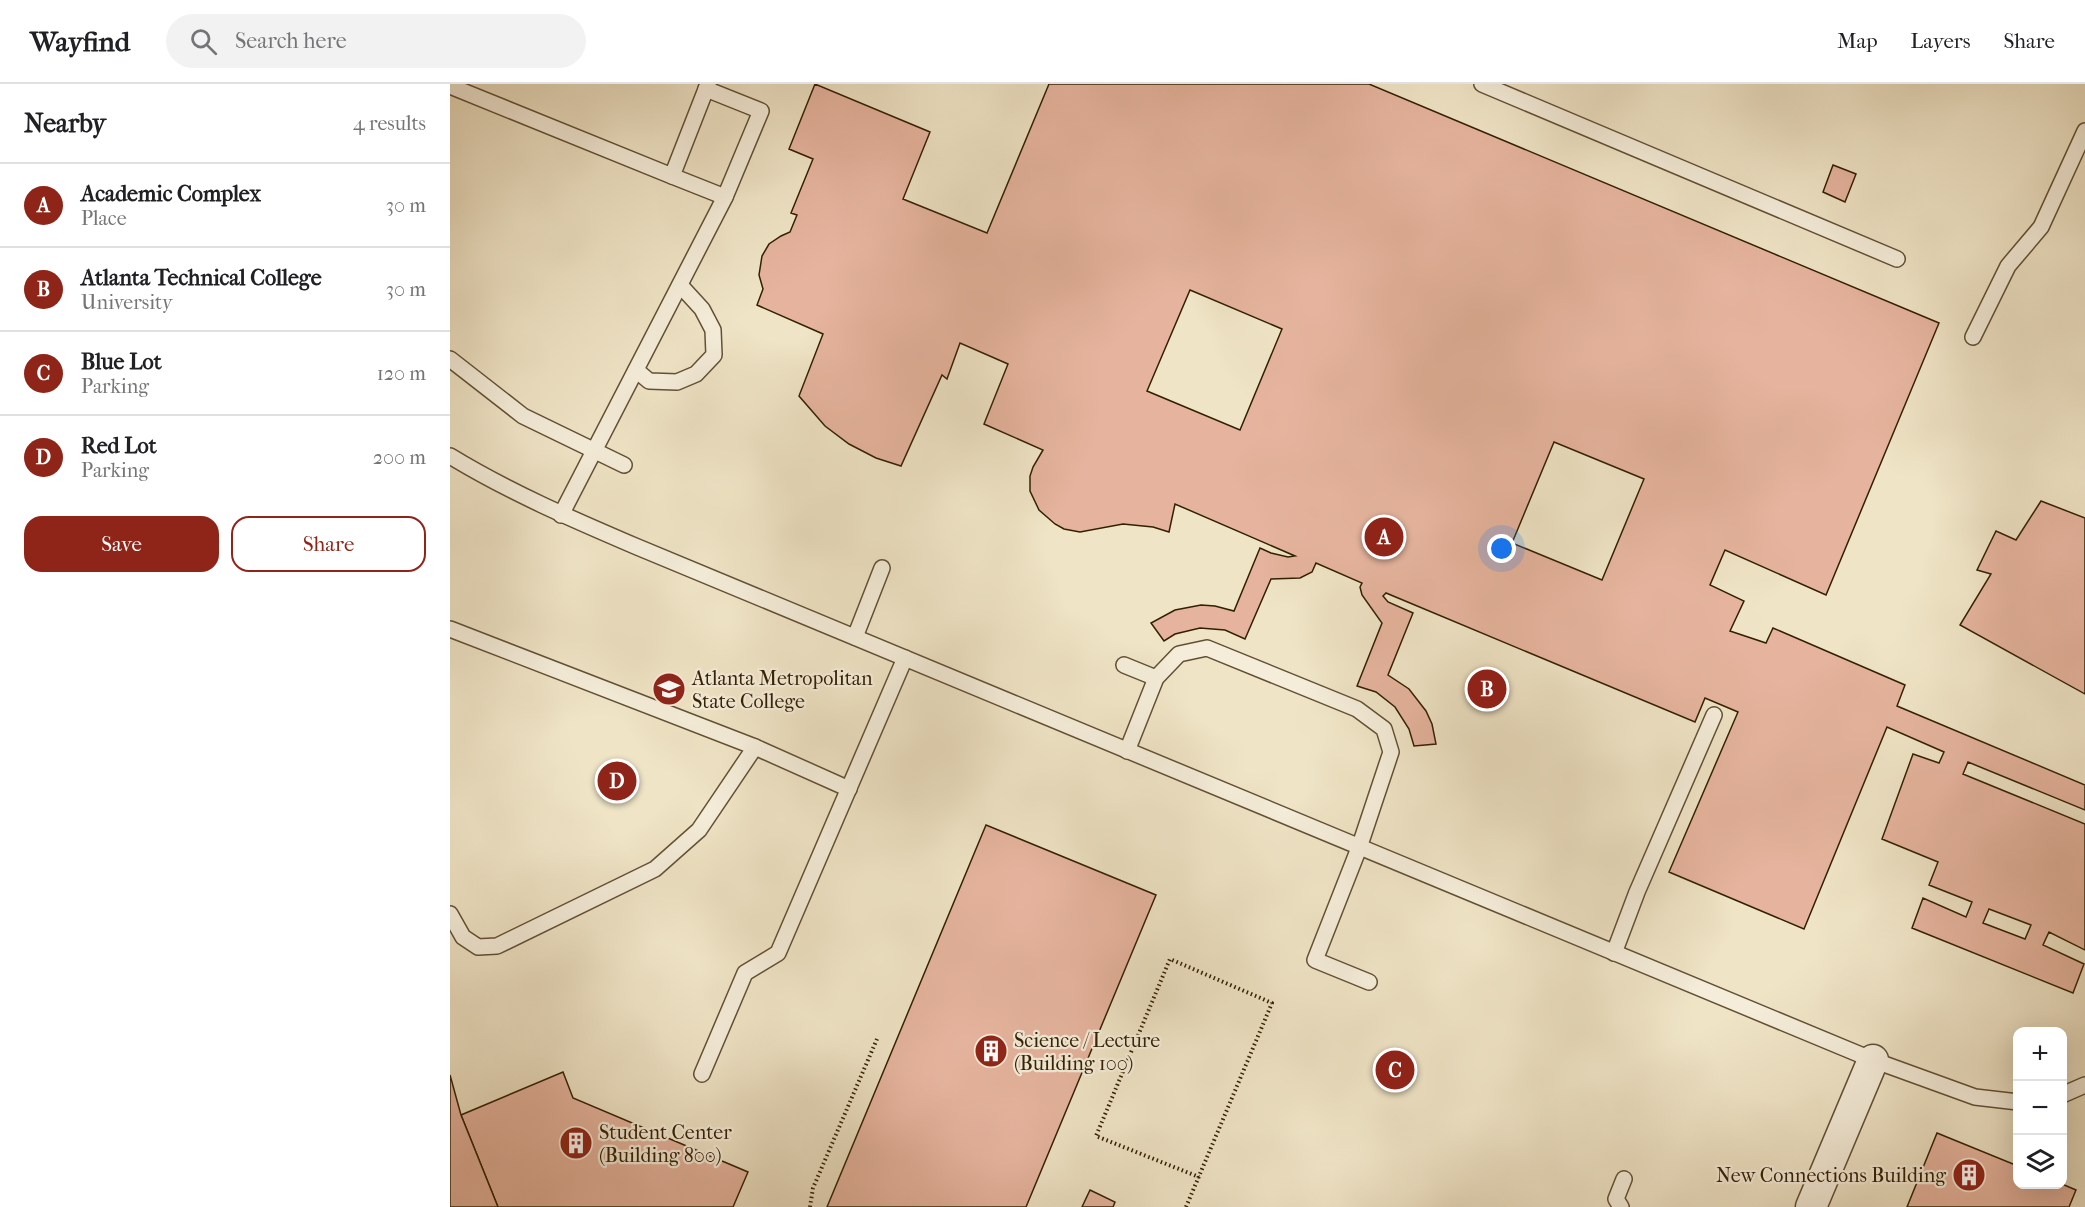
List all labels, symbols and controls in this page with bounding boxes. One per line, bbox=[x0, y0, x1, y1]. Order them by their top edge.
search box bbox=[166, 14, 586, 68]
text: Wayfind bbox=[30, 25, 130, 58]
icon: search bbox=[187, 25, 220, 58]
text: Search here bbox=[235, 28, 347, 54]
text: Map bbox=[1837, 29, 1878, 53]
text: Layers bbox=[1911, 29, 1970, 53]
text: Share bbox=[2003, 29, 2055, 53]
text: Nearby bbox=[24, 108, 106, 139]
text: 4 results bbox=[353, 112, 426, 135]
text: Academic Complex bbox=[81, 181, 261, 207]
text: A bbox=[37, 194, 50, 217]
text: 30 m bbox=[386, 194, 426, 217]
text: Place bbox=[81, 207, 127, 230]
text: Atlanta Technical College bbox=[81, 265, 322, 291]
text: B bbox=[37, 278, 50, 301]
text: 30 m bbox=[386, 278, 426, 301]
text: University bbox=[81, 291, 173, 314]
text: Blue Lot bbox=[81, 349, 161, 375]
text: C bbox=[37, 362, 50, 385]
text: 120 m bbox=[377, 362, 426, 385]
text: Parking bbox=[81, 375, 149, 398]
text: Red Lot bbox=[81, 433, 157, 459]
text: D bbox=[36, 446, 51, 469]
text: 200 m bbox=[373, 446, 426, 469]
text: Parking bbox=[81, 459, 149, 482]
pin: A bbox=[1364, 514, 1404, 560]
button: Save bbox=[24, 516, 219, 572]
button: Share bbox=[231, 516, 426, 572]
your location bbox=[1487, 534, 1516, 563]
pin: B bbox=[1468, 666, 1506, 712]
place label: Atlanta Metropolitan State College bbox=[691, 667, 873, 713]
school or university icon: Atlanta Metropolitan State College bbox=[651, 671, 687, 707]
pin: D bbox=[598, 758, 636, 804]
map controls bbox=[2013, 1027, 2067, 1189]
button: + bbox=[2013, 1027, 2067, 1081]
place label: Science / Lecture (Building 100) bbox=[1014, 1029, 1160, 1075]
building icon: Science / Lecture (Building 100) bbox=[973, 1033, 1009, 1069]
pin: C bbox=[1376, 1048, 1414, 1092]
button: − bbox=[2013, 1081, 2067, 1135]
place label: Student Center (Building 800) bbox=[599, 1121, 732, 1167]
building icon: Student Center (Building 800) bbox=[558, 1125, 594, 1161]
button: layers bbox=[2013, 1135, 2067, 1189]
building icon: New Connections Building bbox=[1951, 1157, 1987, 1193]
place label: New Connections Building bbox=[1716, 1164, 1946, 1187]

